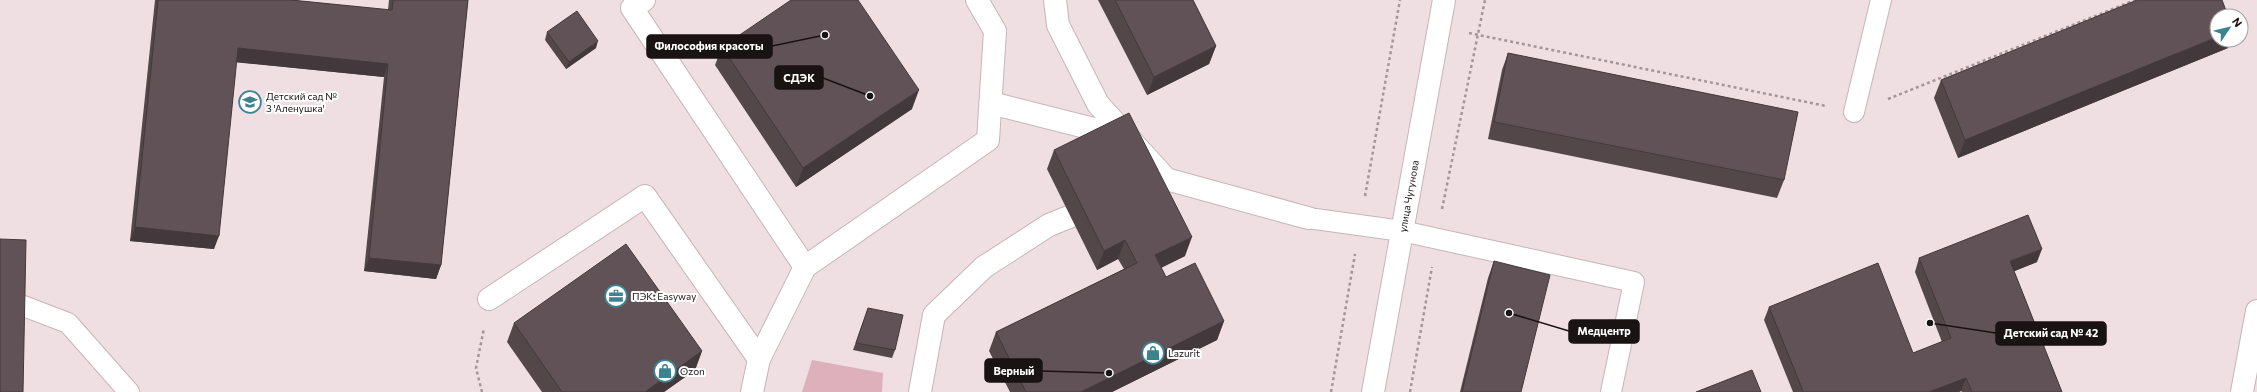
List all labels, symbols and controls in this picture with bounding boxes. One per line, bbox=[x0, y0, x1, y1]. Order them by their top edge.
north arrow bbox=[2209, 8, 2249, 48]
text: N bbox=[2230, 15, 2245, 29]
callout: Философия красоты bbox=[647, 35, 772, 58]
text: Философия красоты bbox=[654, 39, 764, 52]
callout: СДЭК bbox=[775, 66, 823, 89]
text: СДЭК bbox=[783, 71, 815, 84]
school or university icon: Детский сад № 3 'Аленушка' bbox=[237, 89, 263, 115]
place label: Детский сад № 3 'Аленушка' bbox=[266, 90, 337, 114]
street label: улица Чугунова bbox=[1396, 159, 1421, 233]
office icon: ПЭК: Easyway bbox=[603, 283, 629, 309]
place label: ПЭК: Easyway bbox=[632, 290, 696, 302]
callout: Медцентр bbox=[1569, 320, 1639, 343]
callout: Детский сад № 42 bbox=[1996, 322, 2106, 345]
text: Медцентр bbox=[1577, 324, 1631, 337]
text: Детский сад № 42 bbox=[2004, 326, 2098, 339]
shop icon: Lazurit bbox=[1140, 340, 1166, 366]
place label: Lazurit bbox=[1168, 347, 1200, 359]
shop icon: Ozon bbox=[652, 358, 678, 384]
callout: Верный bbox=[985, 359, 1042, 382]
text: Верный bbox=[994, 364, 1034, 377]
place label: Ozon bbox=[680, 365, 705, 377]

